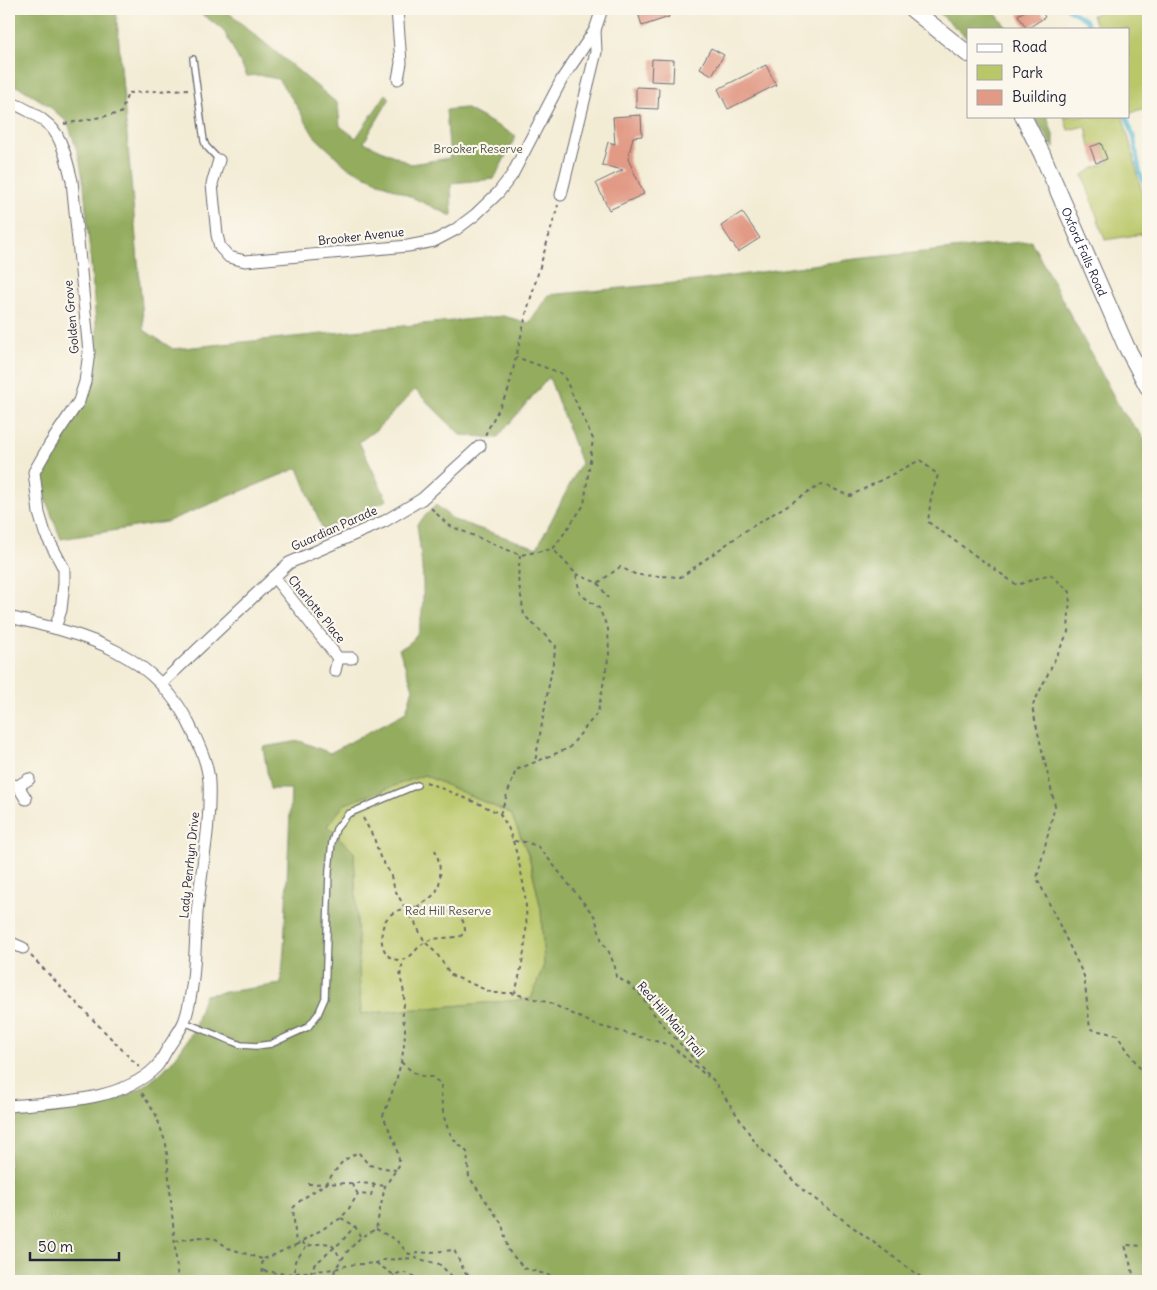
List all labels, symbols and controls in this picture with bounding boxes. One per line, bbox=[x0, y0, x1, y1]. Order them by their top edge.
legend bbox=[967, 28, 1130, 118]
text: Road bbox=[1012, 37, 1047, 56]
text: Park bbox=[1012, 63, 1043, 82]
text: Building bbox=[1012, 87, 1067, 106]
park label: Brooker Reserve bbox=[433, 141, 523, 156]
street label: Oxford Falls Road bbox=[1059, 205, 1111, 298]
street label: Brooker Avenue bbox=[317, 224, 405, 248]
street label: Golden Grove bbox=[60, 280, 82, 354]
street label: Guardian Parade bbox=[289, 502, 379, 554]
street label: Charlotte Place bbox=[285, 572, 349, 646]
street label: Lady Penrhyn Drive bbox=[176, 811, 202, 919]
park label: Red Hill Reserve bbox=[405, 903, 491, 918]
street label: Red Hill Main Trail bbox=[634, 978, 708, 1060]
scale bar bbox=[30, 1230, 119, 1262]
text: 50 m bbox=[38, 1237, 73, 1256]

